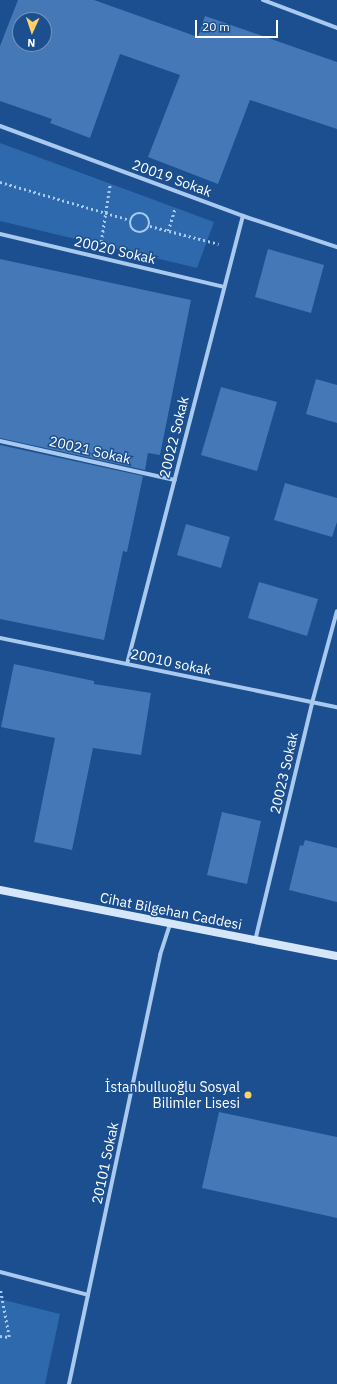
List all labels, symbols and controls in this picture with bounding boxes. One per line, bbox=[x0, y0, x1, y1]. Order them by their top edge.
north arrow bbox=[12, 12, 52, 52]
scale bar bbox=[197, 12, 280, 38]
text: 20 m bbox=[202, 19, 230, 34]
text: N bbox=[27, 36, 36, 50]
street label: 20019 Sokak bbox=[130, 156, 214, 200]
street label: 20020 Sokak bbox=[72, 232, 158, 268]
street label: 20022 Sokak bbox=[156, 394, 192, 480]
street label: 20021 Sokak bbox=[47, 432, 133, 468]
street label: 20010 sokak bbox=[129, 645, 213, 679]
street label: 20023 Sokak bbox=[266, 730, 302, 816]
street label: Cihat Bilgehan Caddesi bbox=[99, 889, 243, 933]
place label: İstanbulluoğlu Sosyal Bilimler Lisesi bbox=[105, 1079, 240, 1112]
marker: İstanbulluoğlu Sosyal Bilimler Lisesi bbox=[243, 1090, 253, 1100]
street label: 20101 Sokak bbox=[88, 1120, 122, 1206]

